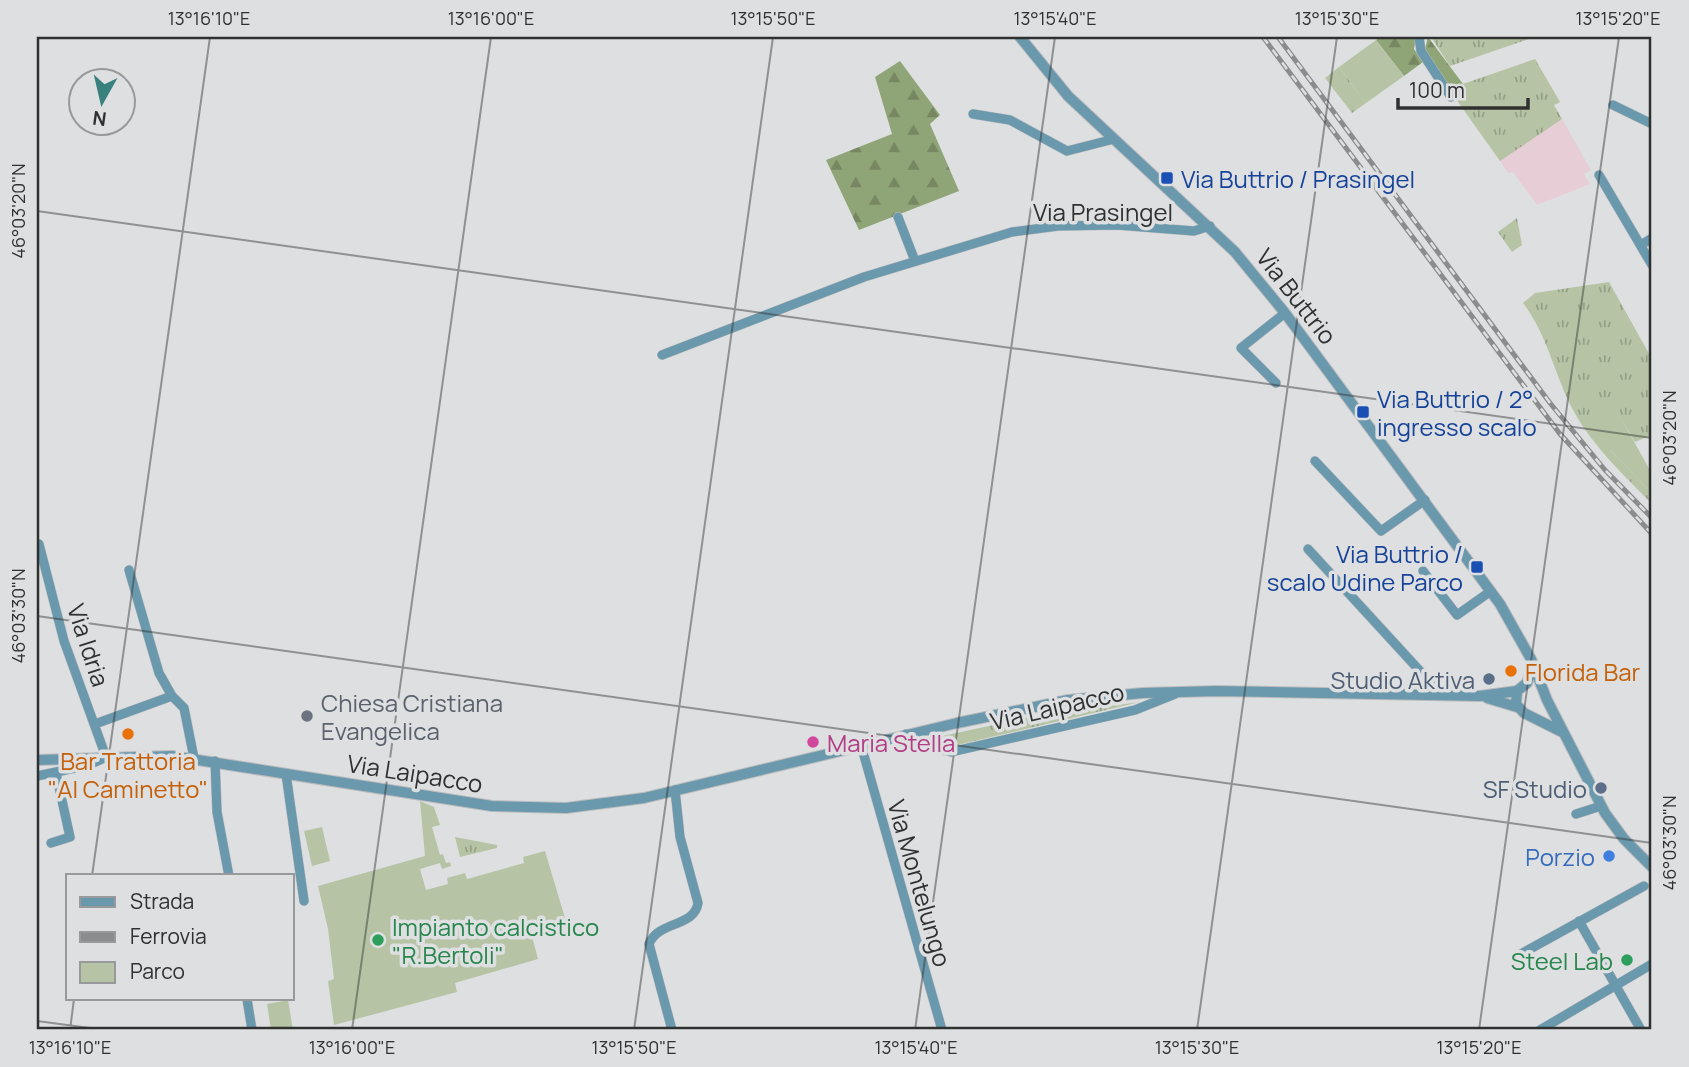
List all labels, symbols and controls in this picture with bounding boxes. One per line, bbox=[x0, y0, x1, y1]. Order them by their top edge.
text: 13°16'10"E bbox=[168, 6, 250, 30]
text: 13°16'00"E bbox=[448, 6, 534, 30]
text: 13°15'50"E bbox=[730, 6, 816, 30]
text: 13°15'40"E bbox=[1013, 6, 1097, 30]
text: 13°15'30"E bbox=[1295, 6, 1379, 30]
text: 13°15'20"E bbox=[1576, 6, 1660, 30]
north arrow bbox=[66, 66, 136, 136]
scale bar bbox=[1398, 66, 1528, 110]
text: 100 m bbox=[1409, 76, 1465, 104]
text: N bbox=[91, 105, 108, 133]
place label: Via Buttrio / Prasingel bbox=[1181, 162, 1415, 195]
text: 46°03'20"N bbox=[6, 163, 30, 259]
marker: Via Buttrio / Prasingel bbox=[1159, 170, 1175, 186]
street label: Via Prasingel bbox=[1033, 195, 1173, 228]
street label: Via Buttrio bbox=[1249, 241, 1345, 351]
place label: Via Buttrio / 2° ingresso scalo bbox=[1377, 382, 1537, 443]
text: 46°03'20"N bbox=[1657, 390, 1681, 486]
marker: Via Buttrio / 2° ingresso scalo bbox=[1355, 404, 1371, 420]
place label: Via Buttrio / scalo Udine Parco bbox=[1267, 537, 1463, 598]
marker: Via Buttrio / scalo Udine Parco bbox=[1469, 559, 1485, 575]
text: 46°03'30"N bbox=[6, 569, 30, 663]
street label: Via Idria bbox=[60, 599, 118, 691]
place label: Florida Bar bbox=[1525, 655, 1641, 688]
place label: Studio Aktiva bbox=[1330, 663, 1475, 696]
marker: Florida Bar bbox=[1503, 663, 1519, 679]
marker: Studio Aktiva bbox=[1481, 671, 1497, 687]
street label: Via Laipacco bbox=[987, 675, 1127, 737]
place label: Chiesa Cristiana Evangelica bbox=[321, 686, 503, 747]
marker: Chiesa Cristiana Evangelica bbox=[299, 708, 315, 724]
marker: Bar Trattoria "Al Caminetto" bbox=[120, 726, 136, 742]
place label: Maria Stella bbox=[827, 726, 955, 759]
marker: Maria Stella bbox=[805, 734, 821, 750]
place label: Bar Trattoria "Al Caminetto" bbox=[48, 744, 208, 805]
street label: Via Laipacco bbox=[345, 746, 485, 800]
place label: SF Studio bbox=[1483, 772, 1587, 805]
marker: SF Studio bbox=[1593, 780, 1609, 796]
street label: Via Montelungo bbox=[880, 796, 960, 970]
text: 46°03'30"N bbox=[1657, 796, 1681, 890]
place label: Porzio bbox=[1525, 840, 1595, 873]
marker: Porzio bbox=[1601, 848, 1617, 864]
legend bbox=[66, 874, 294, 1000]
text: Strada bbox=[130, 887, 194, 915]
place label: Impianto calcistico "R.Bertoli" bbox=[392, 910, 599, 971]
text: Ferrovia bbox=[130, 922, 207, 950]
marker: Impianto calcistico "R.Bertoli" bbox=[370, 932, 386, 948]
place label: Steel Lab bbox=[1511, 944, 1613, 977]
marker: Steel Lab bbox=[1619, 952, 1635, 968]
text: Parco bbox=[130, 957, 185, 985]
text: 13°16'10"E bbox=[29, 1035, 111, 1059]
text: 13°16'00"E bbox=[309, 1035, 395, 1059]
text: 13°15'50"E bbox=[591, 1035, 677, 1059]
text: 13°15'40"E bbox=[874, 1035, 958, 1059]
text: 13°15'30"E bbox=[1155, 1035, 1239, 1059]
text: 13°15'20"E bbox=[1437, 1035, 1521, 1059]

